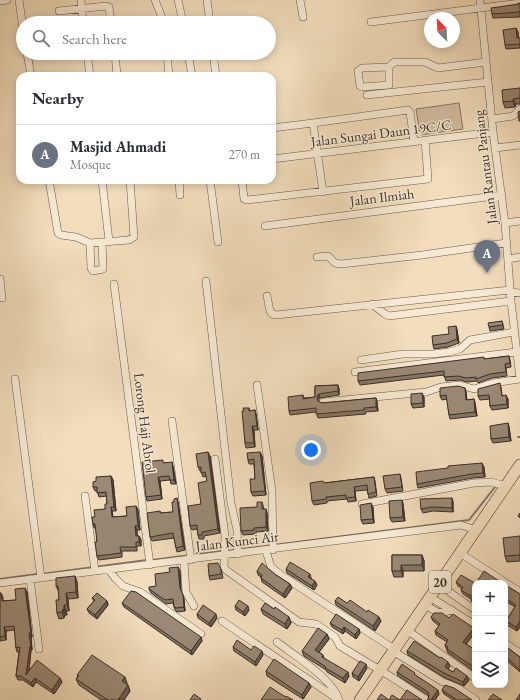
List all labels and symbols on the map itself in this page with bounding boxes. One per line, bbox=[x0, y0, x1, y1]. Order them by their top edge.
north arrow bbox=[424, 12, 460, 48]
street label: Jalan Rantau Panjang bbox=[469, 108, 501, 226]
street label: Jalan Sungai Daun 19C/C bbox=[309, 115, 452, 151]
street label: Jalan Ilmiah bbox=[348, 184, 415, 210]
pin: A bbox=[474, 240, 500, 273]
street label: Lorong Haji Abrol bbox=[130, 372, 160, 475]
your location bbox=[301, 440, 321, 460]
street label: Jalan Kunci Air bbox=[193, 527, 280, 555]
road number: 20 bbox=[429, 571, 451, 593]

